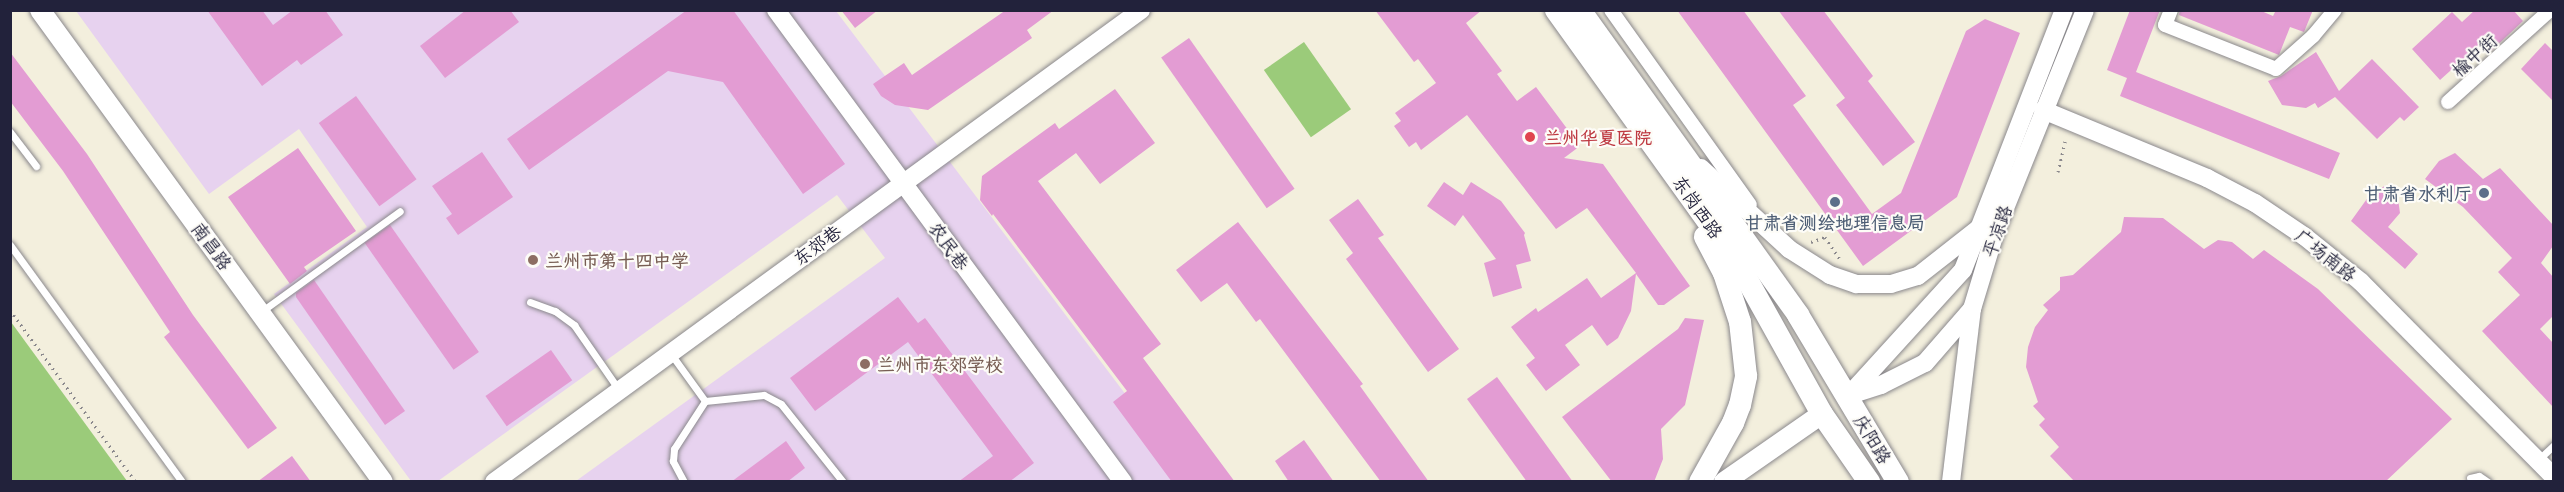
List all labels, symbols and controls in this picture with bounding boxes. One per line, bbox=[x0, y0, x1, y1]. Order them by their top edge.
street label: 榆中街 bbox=[2447, 29, 2501, 81]
place label: 兰州华夏医院 bbox=[1544, 126, 1652, 148]
marker: 兰州华夏医院 bbox=[1521, 128, 1539, 146]
street label: 东岗西路 bbox=[1669, 171, 1727, 243]
place label: 甘肃省水利厅 bbox=[2364, 182, 2472, 204]
marker: 甘肃省水利厅 bbox=[2477, 186, 2491, 200]
marker: 甘肃省测绘地理信息局 bbox=[1828, 195, 1842, 209]
street label: 平凉路 bbox=[1978, 202, 2016, 260]
place label: 甘肃省测绘地理信息局 bbox=[1745, 211, 1925, 233]
street label: 南昌路 bbox=[187, 218, 237, 274]
street label: 农民巷 bbox=[924, 218, 974, 274]
street label: 东郊巷 bbox=[789, 220, 845, 270]
street label: 广场南路 bbox=[2291, 224, 2361, 286]
place label: 兰州市第十四中学 bbox=[545, 249, 689, 271]
marker: 兰州市第十四中学 bbox=[526, 253, 540, 267]
place label: 兰州市东郊学校 bbox=[877, 353, 1003, 375]
marker: 兰州市东郊学校 bbox=[858, 357, 872, 371]
street label: 庆阳路 bbox=[1850, 410, 1896, 468]

